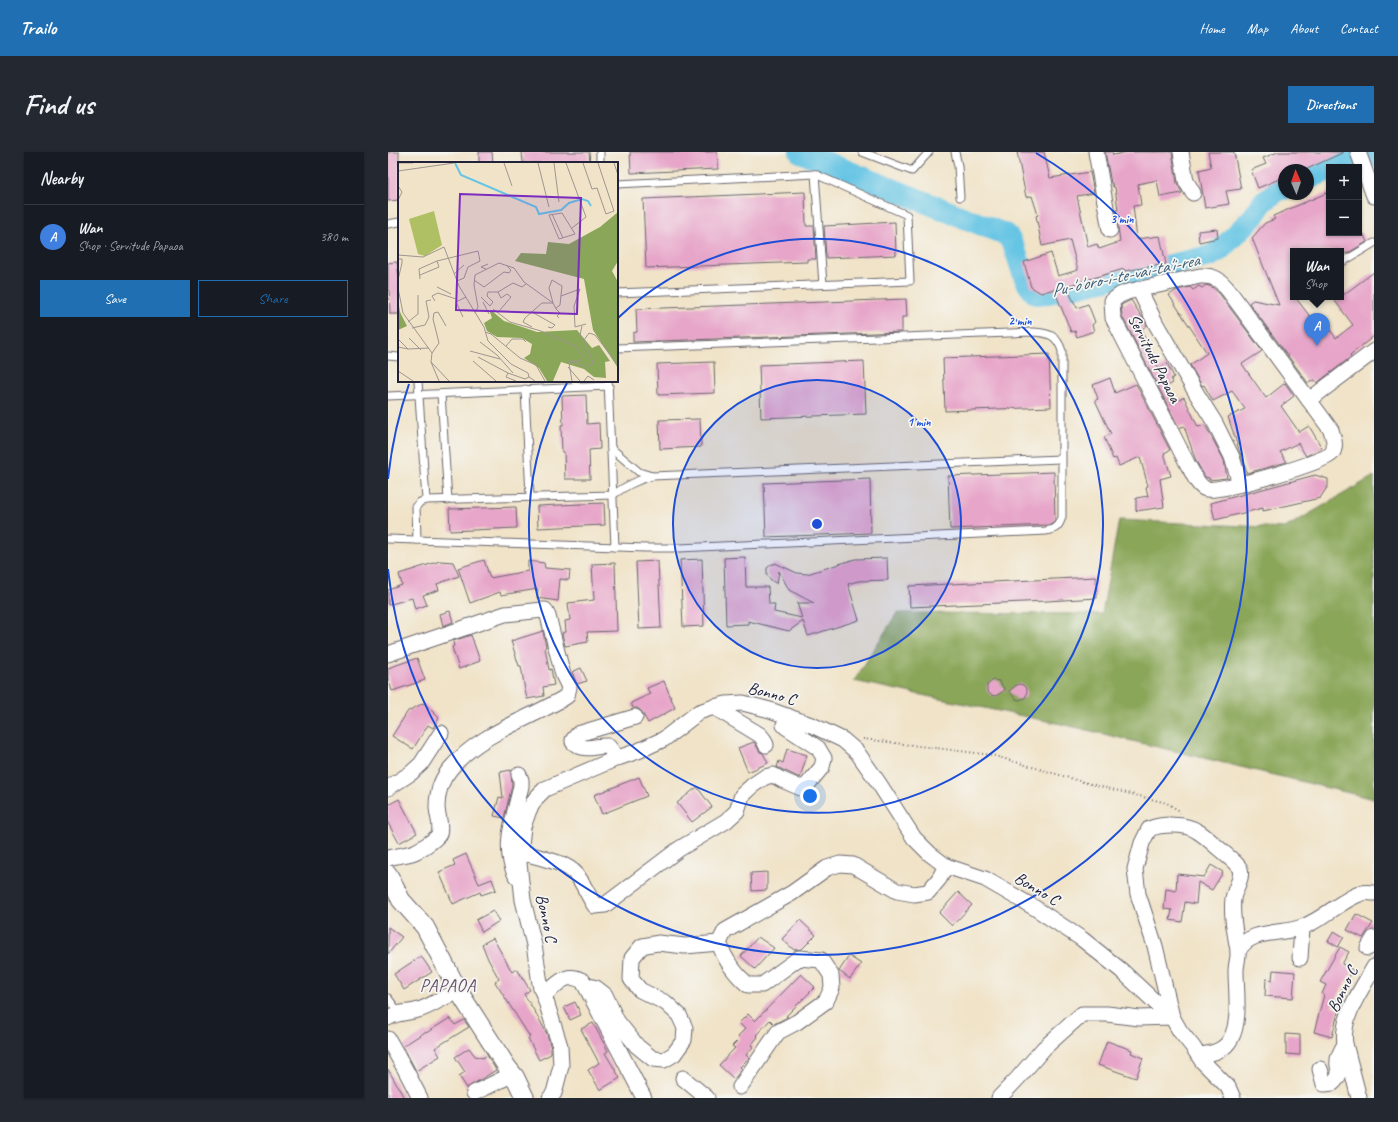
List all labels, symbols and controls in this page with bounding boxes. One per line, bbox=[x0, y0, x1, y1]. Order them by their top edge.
text: Trailo bbox=[20, 16, 56, 40]
text: Home bbox=[1199, 20, 1225, 37]
text: Map bbox=[1247, 20, 1268, 37]
text: About bbox=[1290, 20, 1318, 37]
text: Contact bbox=[1340, 20, 1378, 37]
button: Directions bbox=[1288, 86, 1374, 123]
text: Find us bbox=[24, 87, 94, 122]
inset map bbox=[398, 162, 618, 382]
north arrow bbox=[1278, 164, 1314, 200]
map controls bbox=[1326, 164, 1362, 236]
button: + bbox=[1326, 164, 1362, 200]
text: Nearby bbox=[40, 168, 83, 189]
button: − bbox=[1326, 200, 1362, 236]
text: 3 min bbox=[1111, 211, 1134, 227]
text: Wan bbox=[78, 219, 102, 238]
text: A bbox=[50, 229, 56, 245]
text: 380 m bbox=[320, 229, 348, 245]
text: Shop · Servitude Papaoa bbox=[78, 238, 183, 254]
water label: Pu-'o'oro-i-te-vai-ta'i-rea bbox=[1049, 248, 1203, 301]
popup bbox=[1290, 248, 1344, 300]
text: Wan bbox=[1305, 257, 1329, 276]
text: Shop bbox=[1305, 276, 1327, 292]
button: Save bbox=[40, 280, 190, 317]
button: Share bbox=[198, 280, 348, 317]
street label: Servitude Papaoa bbox=[1123, 310, 1186, 407]
text: 2 min bbox=[1009, 313, 1032, 329]
pin: A bbox=[1304, 313, 1330, 346]
text: 1 min bbox=[908, 414, 931, 430]
centre of rings bbox=[810, 517, 824, 531]
street label: Bonno C bbox=[746, 677, 801, 711]
your location bbox=[800, 786, 820, 806]
street label: Bonno C bbox=[1011, 867, 1065, 911]
street label: Bonno C bbox=[531, 892, 562, 947]
street label: Bonno C bbox=[1322, 960, 1364, 1016]
district label: PAPAOA bbox=[420, 974, 476, 996]

